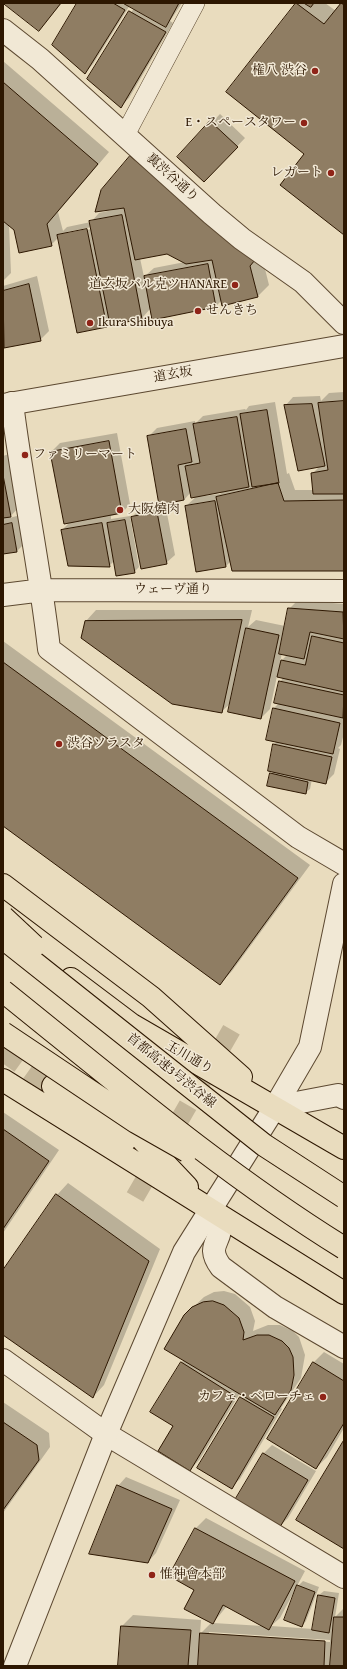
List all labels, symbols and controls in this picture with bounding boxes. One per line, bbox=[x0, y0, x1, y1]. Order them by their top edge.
place label: 権八 渋谷 bbox=[252, 63, 307, 79]
marker: 権八 渋谷 bbox=[310, 66, 320, 76]
place label: E・スペースタワー bbox=[185, 115, 296, 131]
marker: E・スペースタワー bbox=[299, 118, 309, 128]
street label: 裏渋谷通り bbox=[143, 150, 201, 206]
place label: レガート bbox=[271, 165, 323, 181]
marker: レガート bbox=[326, 168, 336, 178]
place label: 道玄坂バル克ツHANARE bbox=[89, 277, 227, 293]
marker: 道玄坂バル克ツHANARE bbox=[230, 280, 240, 290]
place label: せんきち bbox=[206, 303, 258, 319]
marker: せんきち bbox=[193, 306, 203, 316]
place label: Ikura Shibuya bbox=[98, 315, 173, 331]
marker: Ikura Shibuya bbox=[85, 318, 95, 328]
street label: 道玄坂 bbox=[152, 364, 194, 386]
place label: ファミリーマート bbox=[33, 447, 137, 463]
marker: ファミリーマート bbox=[20, 450, 30, 460]
place label: 大阪燒肉 bbox=[128, 502, 180, 518]
marker: 大阪燒肉 bbox=[115, 505, 125, 515]
street label: ウェーヴ通り bbox=[134, 582, 212, 598]
place label: 渋谷ソラスタ bbox=[67, 736, 145, 752]
marker: 渋谷ソラスタ bbox=[54, 739, 64, 749]
street label: 首都高速3号渋谷線 bbox=[123, 1030, 219, 1112]
street label: 玉川通り bbox=[163, 1038, 215, 1078]
place label: カフェ・ベローチェ bbox=[198, 1389, 315, 1405]
marker: カフェ・ベローチェ bbox=[318, 1392, 328, 1402]
place label: 惟神會本部 bbox=[160, 1567, 225, 1583]
marker: 惟神會本部 bbox=[147, 1570, 157, 1580]

